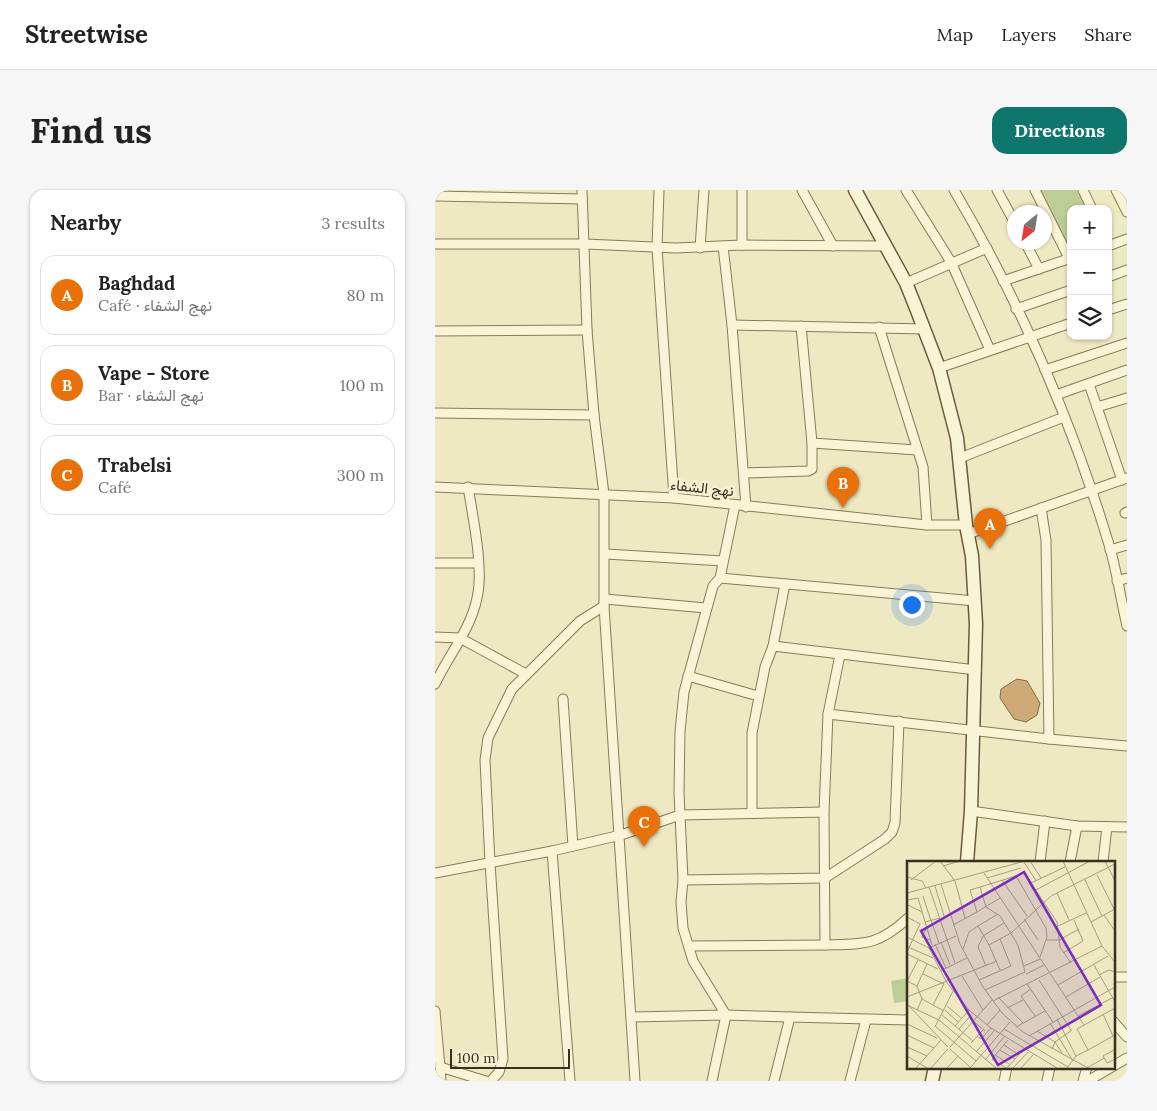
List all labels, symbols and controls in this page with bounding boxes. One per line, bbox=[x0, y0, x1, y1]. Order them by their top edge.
text: Streetwise bbox=[25, 19, 148, 50]
text: Map bbox=[937, 23, 973, 46]
text: Layers bbox=[1001, 23, 1056, 46]
text: Share bbox=[1084, 23, 1132, 46]
button: Directions bbox=[992, 107, 1127, 154]
text: Find us bbox=[30, 108, 152, 153]
north arrow bbox=[1007, 205, 1052, 250]
map controls bbox=[1067, 205, 1112, 340]
button: + bbox=[1067, 205, 1112, 250]
text: Nearby bbox=[50, 209, 121, 236]
text: 3 results bbox=[321, 213, 385, 233]
button: − bbox=[1067, 250, 1112, 295]
text: Baghdad bbox=[98, 271, 175, 295]
text: A bbox=[62, 285, 72, 305]
text: 80 m bbox=[347, 285, 384, 305]
text: Café · نهج الشفاء bbox=[98, 295, 212, 315]
button: layers bbox=[1067, 295, 1112, 340]
text: Vape - Store bbox=[98, 361, 209, 385]
text: B bbox=[62, 375, 72, 395]
text: 100 m bbox=[340, 375, 384, 395]
text: Bar · نهج الشفاء bbox=[98, 385, 204, 405]
text: Trabelsi bbox=[98, 453, 172, 477]
text: C bbox=[61, 465, 73, 485]
text: 300 m bbox=[337, 465, 384, 485]
pin: B bbox=[827, 467, 859, 508]
street label: نهج الشفاء bbox=[669, 475, 735, 502]
text: Café bbox=[98, 477, 131, 497]
pin: A bbox=[974, 508, 1006, 549]
your location bbox=[899, 592, 925, 618]
pin: C bbox=[628, 806, 660, 847]
inset map bbox=[907, 861, 1115, 1068]
scale bar bbox=[450, 1046, 570, 1069]
text: 100 m bbox=[457, 1049, 496, 1067]

